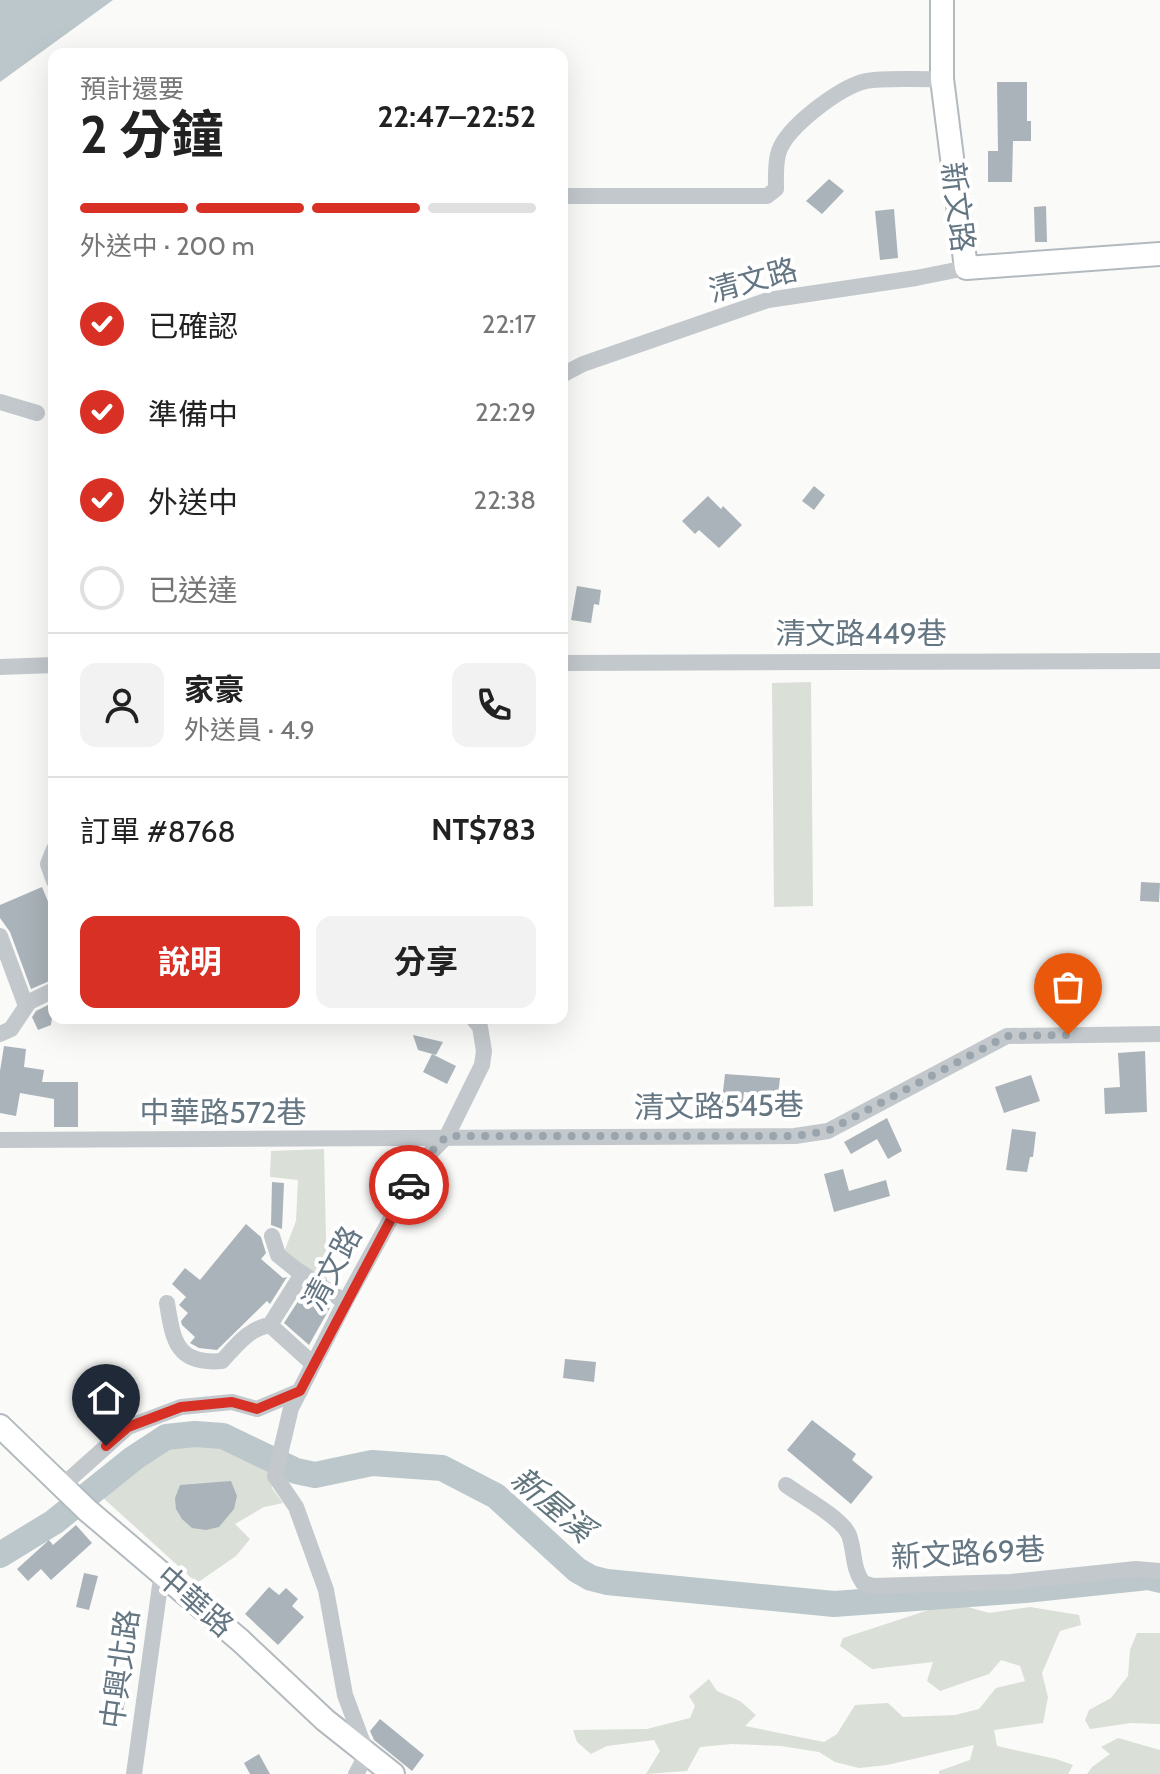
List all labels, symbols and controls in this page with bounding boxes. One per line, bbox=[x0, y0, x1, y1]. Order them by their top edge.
text: 預計還要 bbox=[80, 73, 184, 105]
text: 22:47–22:52 bbox=[378, 98, 536, 135]
text: 2 分鐘 bbox=[80, 103, 223, 166]
street label: 新文路 bbox=[934, 160, 982, 254]
text: 外送中 · 200 m bbox=[80, 230, 254, 262]
street label: 清文路 bbox=[705, 250, 801, 310]
icon: check bbox=[80, 302, 124, 346]
text: 已確認 bbox=[148, 308, 238, 345]
text: 22:17 bbox=[482, 308, 536, 340]
icon: check bbox=[80, 390, 124, 434]
text: 準備中 bbox=[148, 396, 238, 433]
text: 22:29 bbox=[475, 396, 536, 428]
icon: check bbox=[80, 478, 124, 522]
text: 外送中 bbox=[148, 484, 238, 521]
text: 22:38 bbox=[474, 484, 536, 516]
text: 已送達 bbox=[148, 572, 238, 609]
street label: 清文路449巷 bbox=[775, 615, 947, 652]
button: person bbox=[80, 663, 164, 747]
button: phone bbox=[452, 663, 536, 747]
text: 家豪 bbox=[184, 671, 244, 708]
text: 外送員 · 4.9 bbox=[184, 714, 315, 746]
text: NT$783 bbox=[431, 811, 536, 848]
text: 訂單 #8768 bbox=[80, 813, 236, 850]
button: 說明 bbox=[80, 916, 300, 1008]
button: 分享 bbox=[316, 916, 536, 1008]
pin bbox=[1034, 953, 1102, 1035]
icon: bag bbox=[1046, 965, 1090, 1009]
street label: 清文路545巷 bbox=[634, 1086, 804, 1126]
street label: 中華路572巷 bbox=[139, 1094, 307, 1131]
courier bbox=[369, 1145, 449, 1225]
icon: car bbox=[387, 1163, 431, 1207]
street label: 清文路 bbox=[295, 1220, 369, 1316]
pin bbox=[72, 1364, 140, 1446]
icon: home bbox=[84, 1376, 128, 1420]
water label: 新屋溪 bbox=[504, 1458, 605, 1552]
street label: 新文路69巷 bbox=[890, 1530, 1046, 1576]
street label: 中華路 bbox=[149, 1558, 241, 1644]
street label: 中興北路 bbox=[93, 1607, 147, 1731]

